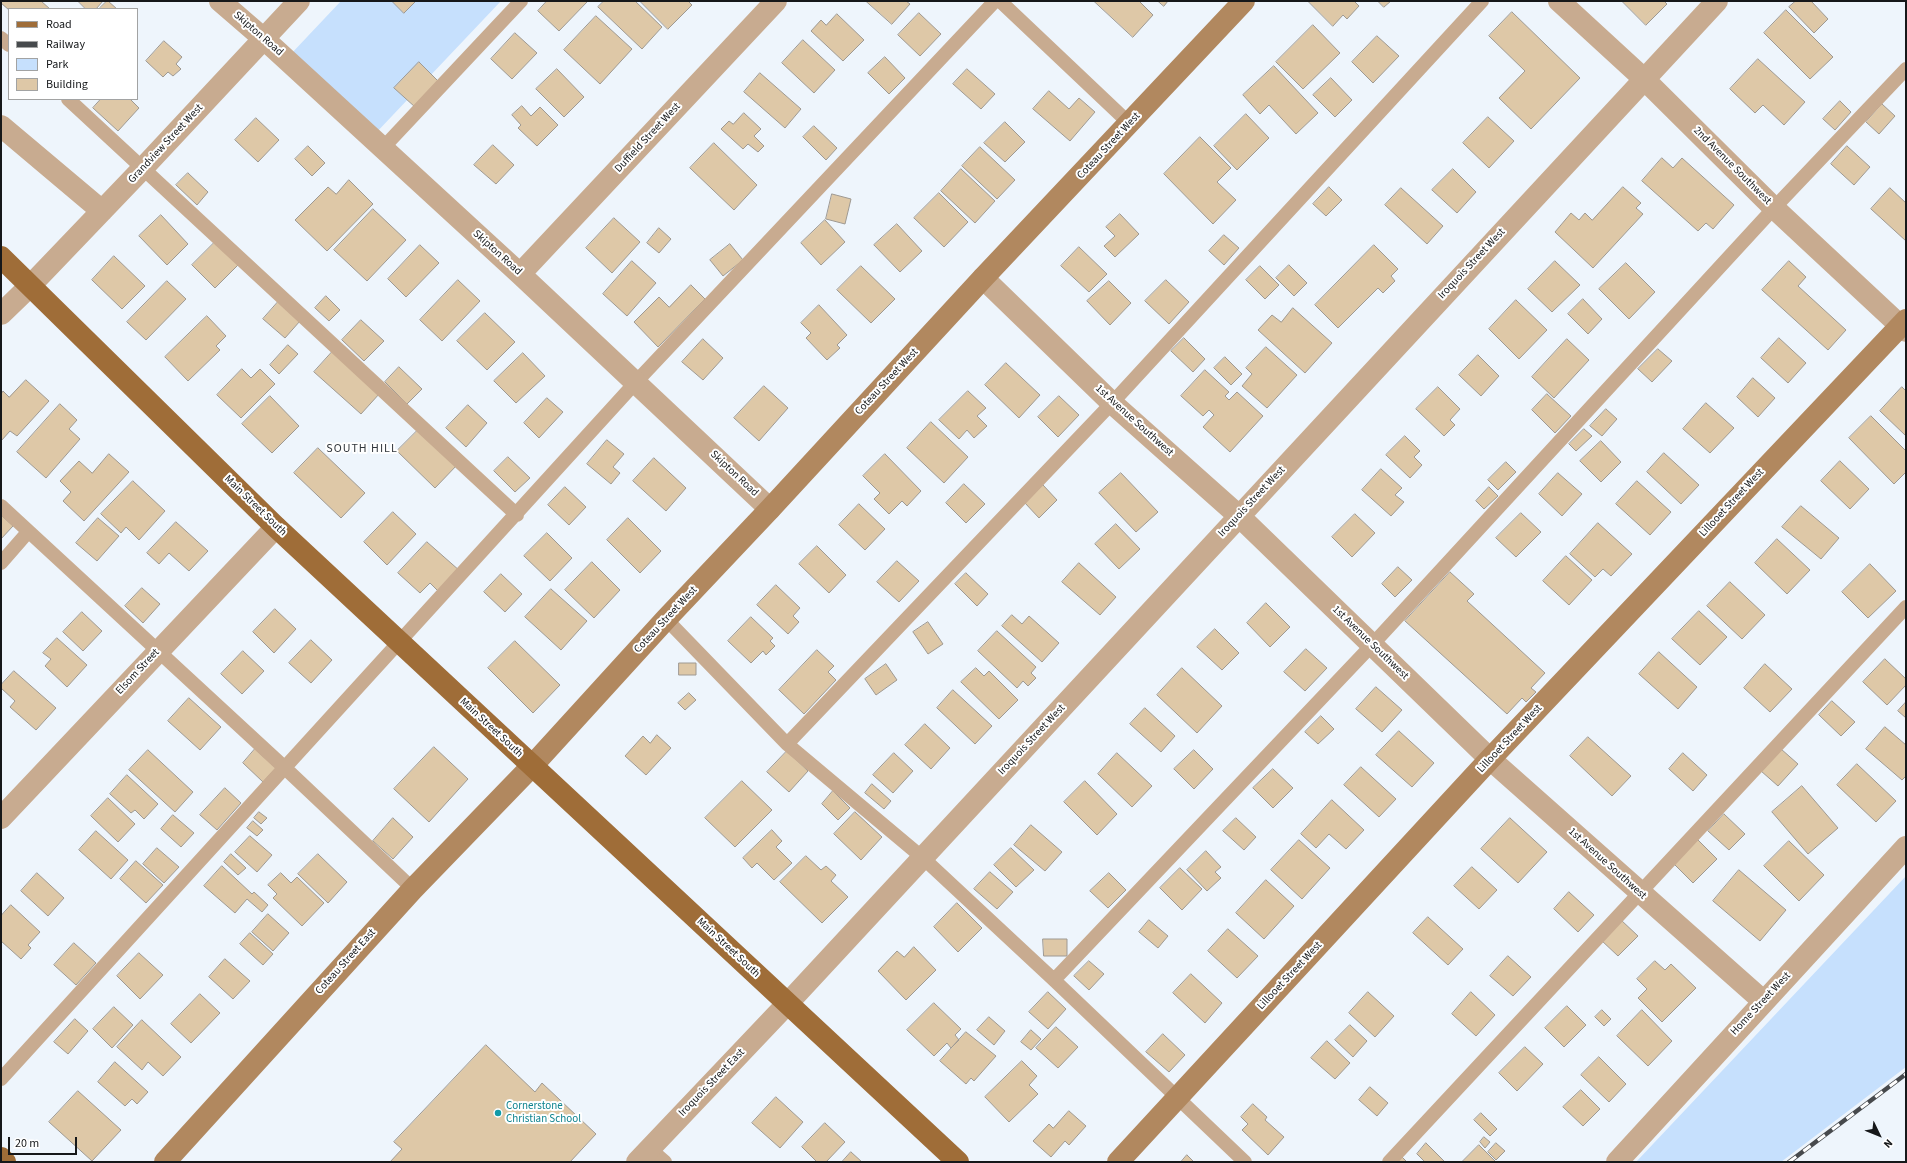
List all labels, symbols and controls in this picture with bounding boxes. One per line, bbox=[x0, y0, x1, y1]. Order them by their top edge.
legend bbox=[8, 8, 138, 100]
street label: Skipton Road bbox=[231, 9, 285, 59]
text: Road bbox=[46, 16, 72, 33]
text: Railway bbox=[46, 36, 85, 53]
text: Park bbox=[46, 56, 68, 73]
text: Building bbox=[46, 76, 88, 93]
street label: Duffield Street West bbox=[612, 100, 684, 176]
street label: Grandview Street West bbox=[126, 102, 206, 186]
street label: Coteau Street West bbox=[1075, 110, 1143, 182]
street label: 2nd Avenue Southwest bbox=[1690, 124, 1774, 208]
street label: Iroquois Street West bbox=[1436, 226, 1508, 302]
street label: Skipton Road bbox=[470, 228, 524, 278]
street label: Coteau Street West bbox=[853, 346, 921, 418]
street label: 1st Avenue Southwest bbox=[1092, 382, 1176, 460]
district label: SOUTH HILL bbox=[326, 442, 398, 456]
street label: Skipton Road bbox=[707, 448, 761, 500]
street label: Iroquois Street West bbox=[1216, 464, 1288, 540]
street label: Lillooet Street West bbox=[1697, 466, 1767, 540]
street label: Main Street South bbox=[221, 473, 289, 539]
street label: Coteau Street West bbox=[632, 584, 700, 656]
street label: 1st Avenue Southwest bbox=[1329, 603, 1411, 683]
street label: Elsom Street bbox=[113, 646, 163, 698]
street label: Main Street South bbox=[457, 695, 525, 761]
street label: Iroquois Street West bbox=[996, 702, 1068, 778]
street label: Lillooet Street West bbox=[1475, 702, 1545, 776]
street label: 1st Avenue Southwest bbox=[1565, 825, 1649, 903]
street label: Main Street South bbox=[694, 915, 762, 981]
street label: Coteau Street East bbox=[313, 926, 379, 998]
street label: Lillooet Street West bbox=[1255, 939, 1325, 1013]
street label: Home Street West bbox=[1728, 970, 1794, 1038]
street label: Iroquois Street East bbox=[676, 1046, 748, 1120]
place label: Cornerstone Christian School bbox=[506, 1100, 581, 1126]
marker: Cornerstone Christian School bbox=[493, 1108, 503, 1118]
north arrow bbox=[1859, 1115, 1899, 1155]
scale bar bbox=[10, 1129, 79, 1155]
text: 20 m bbox=[15, 1135, 39, 1152]
text: N bbox=[1880, 1136, 1896, 1151]

